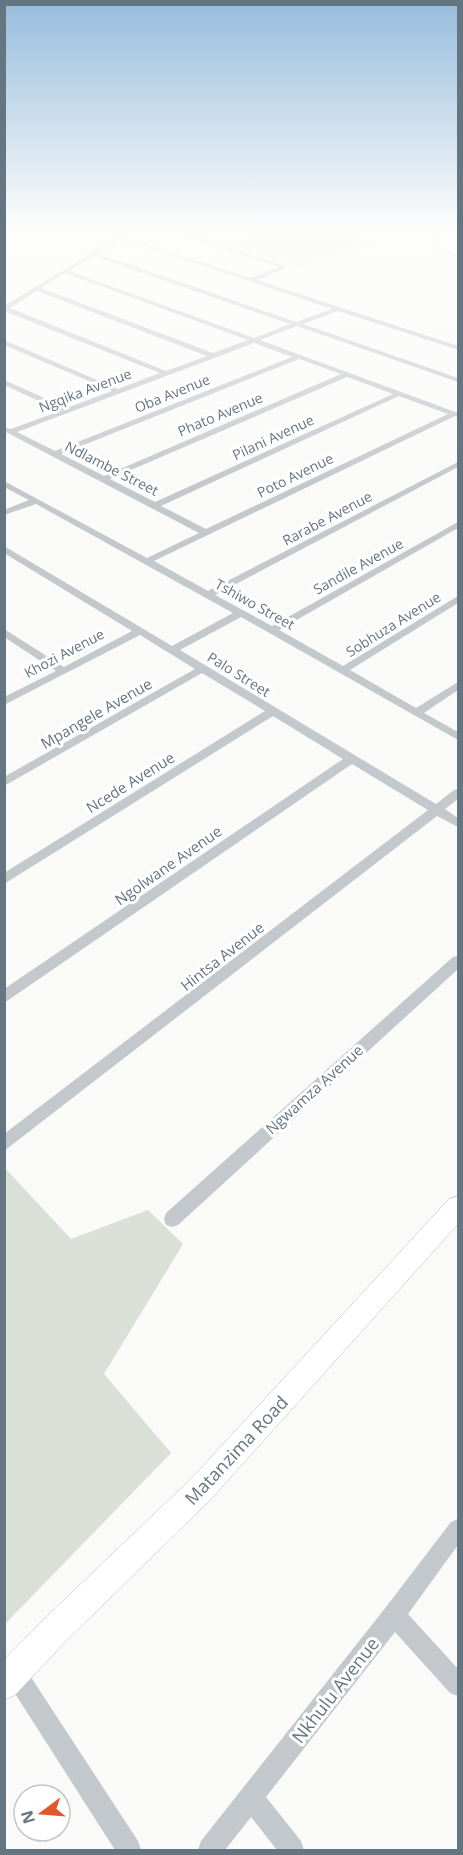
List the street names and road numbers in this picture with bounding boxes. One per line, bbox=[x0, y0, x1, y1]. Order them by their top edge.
street label: Ngqika Avenue bbox=[36, 364, 134, 416]
street label: Oba Avenue bbox=[132, 369, 213, 417]
street label: Phato Avenue bbox=[175, 388, 266, 440]
street label: Pilani Avenue bbox=[229, 410, 317, 464]
street label: Ndlambe Street bbox=[62, 436, 162, 500]
street label: Poto Avenue bbox=[254, 448, 336, 502]
street label: Rarabe Avenue bbox=[279, 486, 375, 550]
street label: Sandile Avenue bbox=[310, 533, 406, 599]
street label: Tshiwo Street bbox=[212, 574, 298, 634]
street label: Sobhuza Avenue bbox=[342, 587, 444, 661]
street label: Khozi Avenue bbox=[21, 624, 107, 682]
street label: Palo Street bbox=[204, 647, 274, 701]
street label: Mpangele Avenue bbox=[37, 673, 155, 753]
street label: Ncede Avenue bbox=[82, 747, 178, 817]
street label: Ngolwane Avenue bbox=[111, 821, 225, 909]
street label: Hintsa Avenue bbox=[176, 917, 268, 995]
street label: Ngwamza Avenue bbox=[261, 1040, 367, 1138]
street label: Matanzima Road bbox=[179, 1390, 293, 1510]
street label: Nkhulu Avenue bbox=[286, 1632, 384, 1748]

